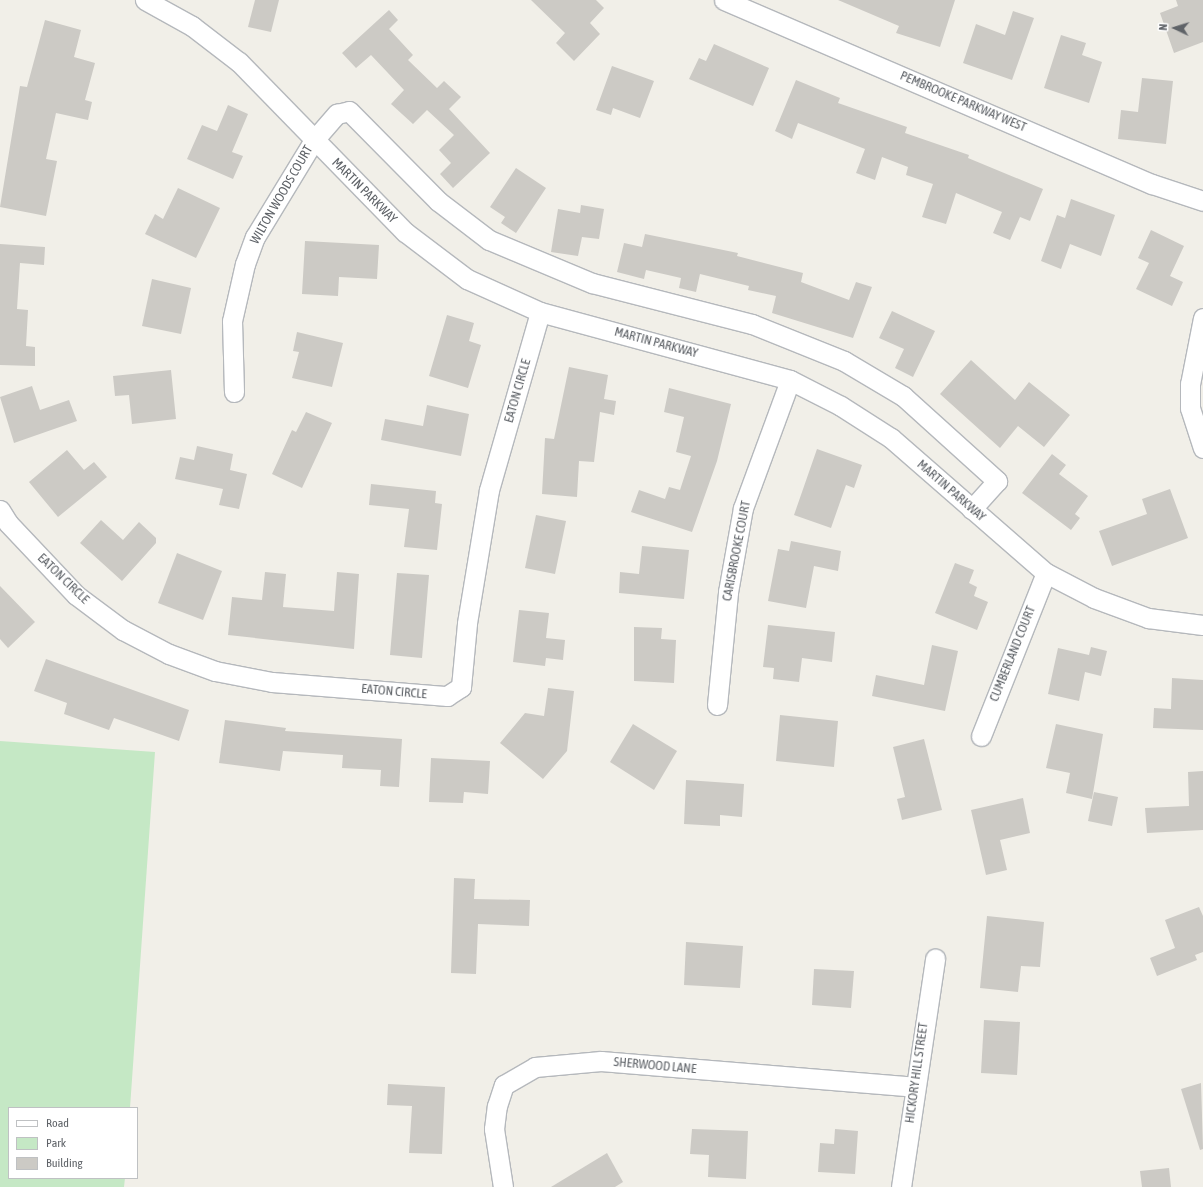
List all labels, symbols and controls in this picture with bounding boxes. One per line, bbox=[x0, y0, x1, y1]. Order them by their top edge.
north arrow bbox=[1155, 8, 1195, 48]
text: N bbox=[1157, 24, 1169, 31]
street label: PEMBROOKE PARKWAY WEST bbox=[897, 68, 1029, 136]
street label: WILTON WOODS COURT bbox=[247, 143, 317, 247]
street label: MARTIN PARKWAY bbox=[328, 155, 400, 227]
street label: MARTIN PARKWAY bbox=[613, 324, 699, 362]
street label: EATON CIRCLE bbox=[501, 357, 535, 425]
street label: MARTIN PARKWAY bbox=[914, 457, 988, 525]
street label: CARISBROOKE COURT bbox=[720, 499, 754, 603]
street label: EATON CIRCLE bbox=[34, 551, 92, 607]
street label: CUMBERLAND COURT bbox=[987, 604, 1039, 704]
street label: EATON CIRCLE bbox=[361, 681, 427, 703]
street label: HICKORY HILL STREET bbox=[902, 1022, 932, 1124]
street label: SHERWOOD LANE bbox=[613, 1055, 697, 1077]
legend bbox=[8, 1107, 138, 1179]
text: Road bbox=[46, 1116, 69, 1130]
text: Park bbox=[46, 1136, 66, 1150]
text: Building bbox=[46, 1156, 83, 1170]

